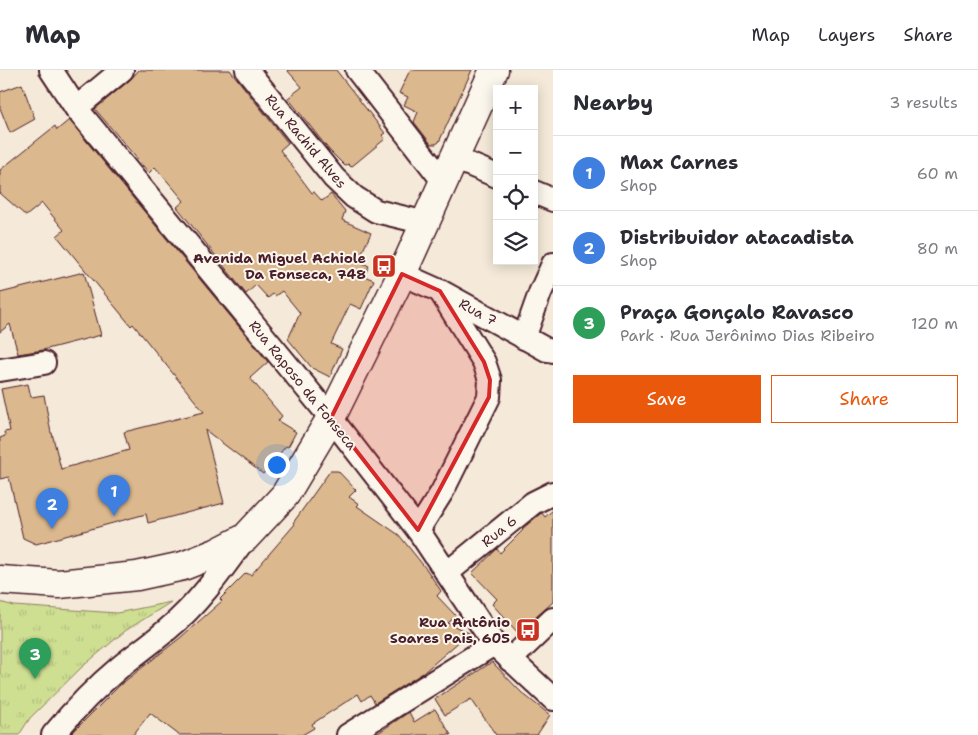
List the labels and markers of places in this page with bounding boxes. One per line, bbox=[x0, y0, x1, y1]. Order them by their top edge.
place label: Avenida Miguel Achiole Da Fonseca, 748 bbox=[193, 249, 366, 283]
bus stop icon: Avenida Miguel Achiole Da Fonseca, 748 bbox=[371, 253, 397, 279]
pin: 1 bbox=[98, 475, 130, 516]
pin: 2 bbox=[36, 488, 68, 529]
place label: Rua Antônio Soares Pais, 605 bbox=[390, 613, 510, 647]
bus stop icon: Rua Antônio Soares Pais, 605 bbox=[515, 617, 541, 643]
pin: 3 bbox=[19, 638, 51, 679]

